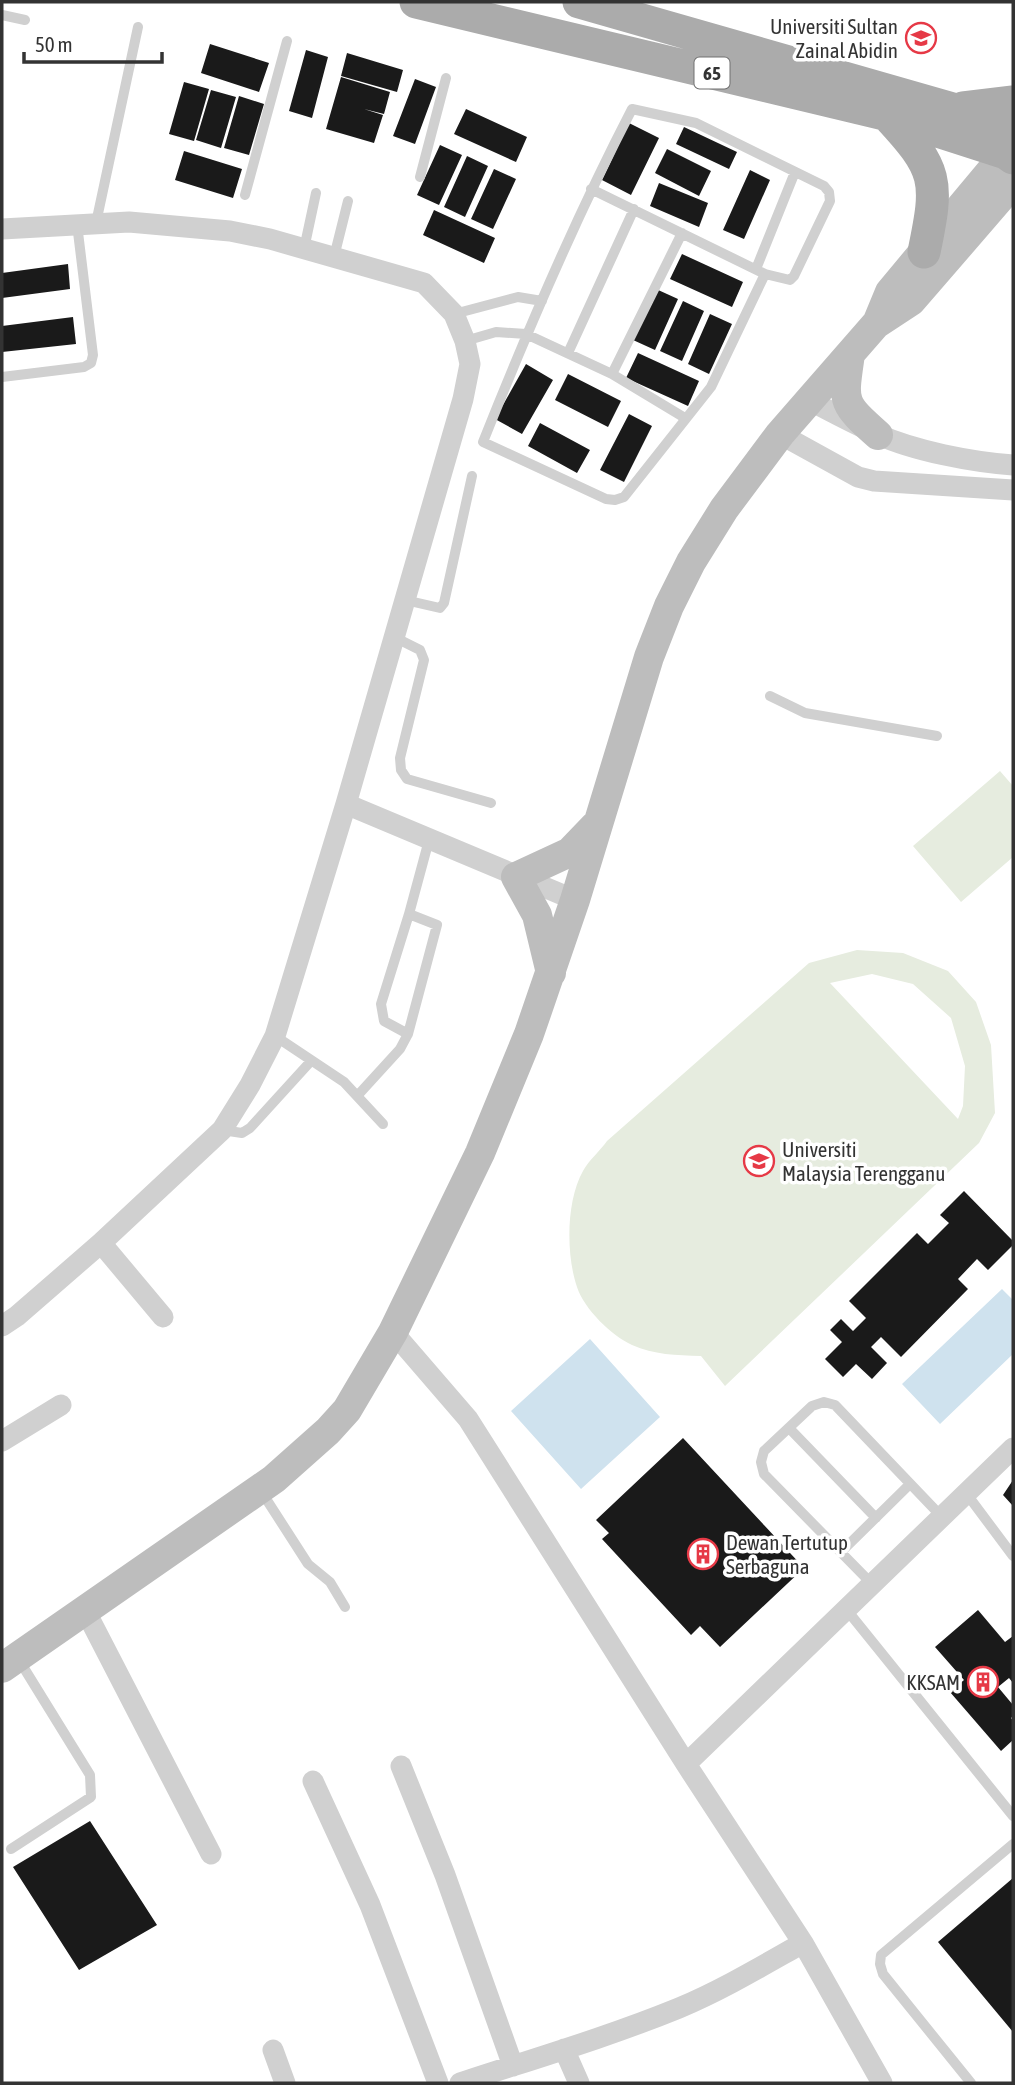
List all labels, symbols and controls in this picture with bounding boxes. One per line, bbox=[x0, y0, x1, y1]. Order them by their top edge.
place label: Universiti Sultan Zainal Abidin bbox=[770, 14, 898, 62]
scale bar bbox=[24, 21, 163, 65]
school or university icon: Universiti Sultan Zainal Abidin bbox=[904, 21, 938, 55]
text: 50 m bbox=[35, 32, 73, 56]
road number: 65 bbox=[694, 58, 730, 88]
place label: Universiti Malaysia Terengganu bbox=[782, 1137, 945, 1185]
school or university icon: Universiti Malaysia Terengganu bbox=[742, 1144, 776, 1178]
place label: Dewan Tertutup Serbaguna bbox=[726, 1530, 848, 1578]
building icon: Dewan Tertutup Serbaguna bbox=[686, 1537, 720, 1571]
building icon: KKSAM bbox=[966, 1665, 1000, 1699]
place label: KKSAM bbox=[906, 1670, 960, 1694]

